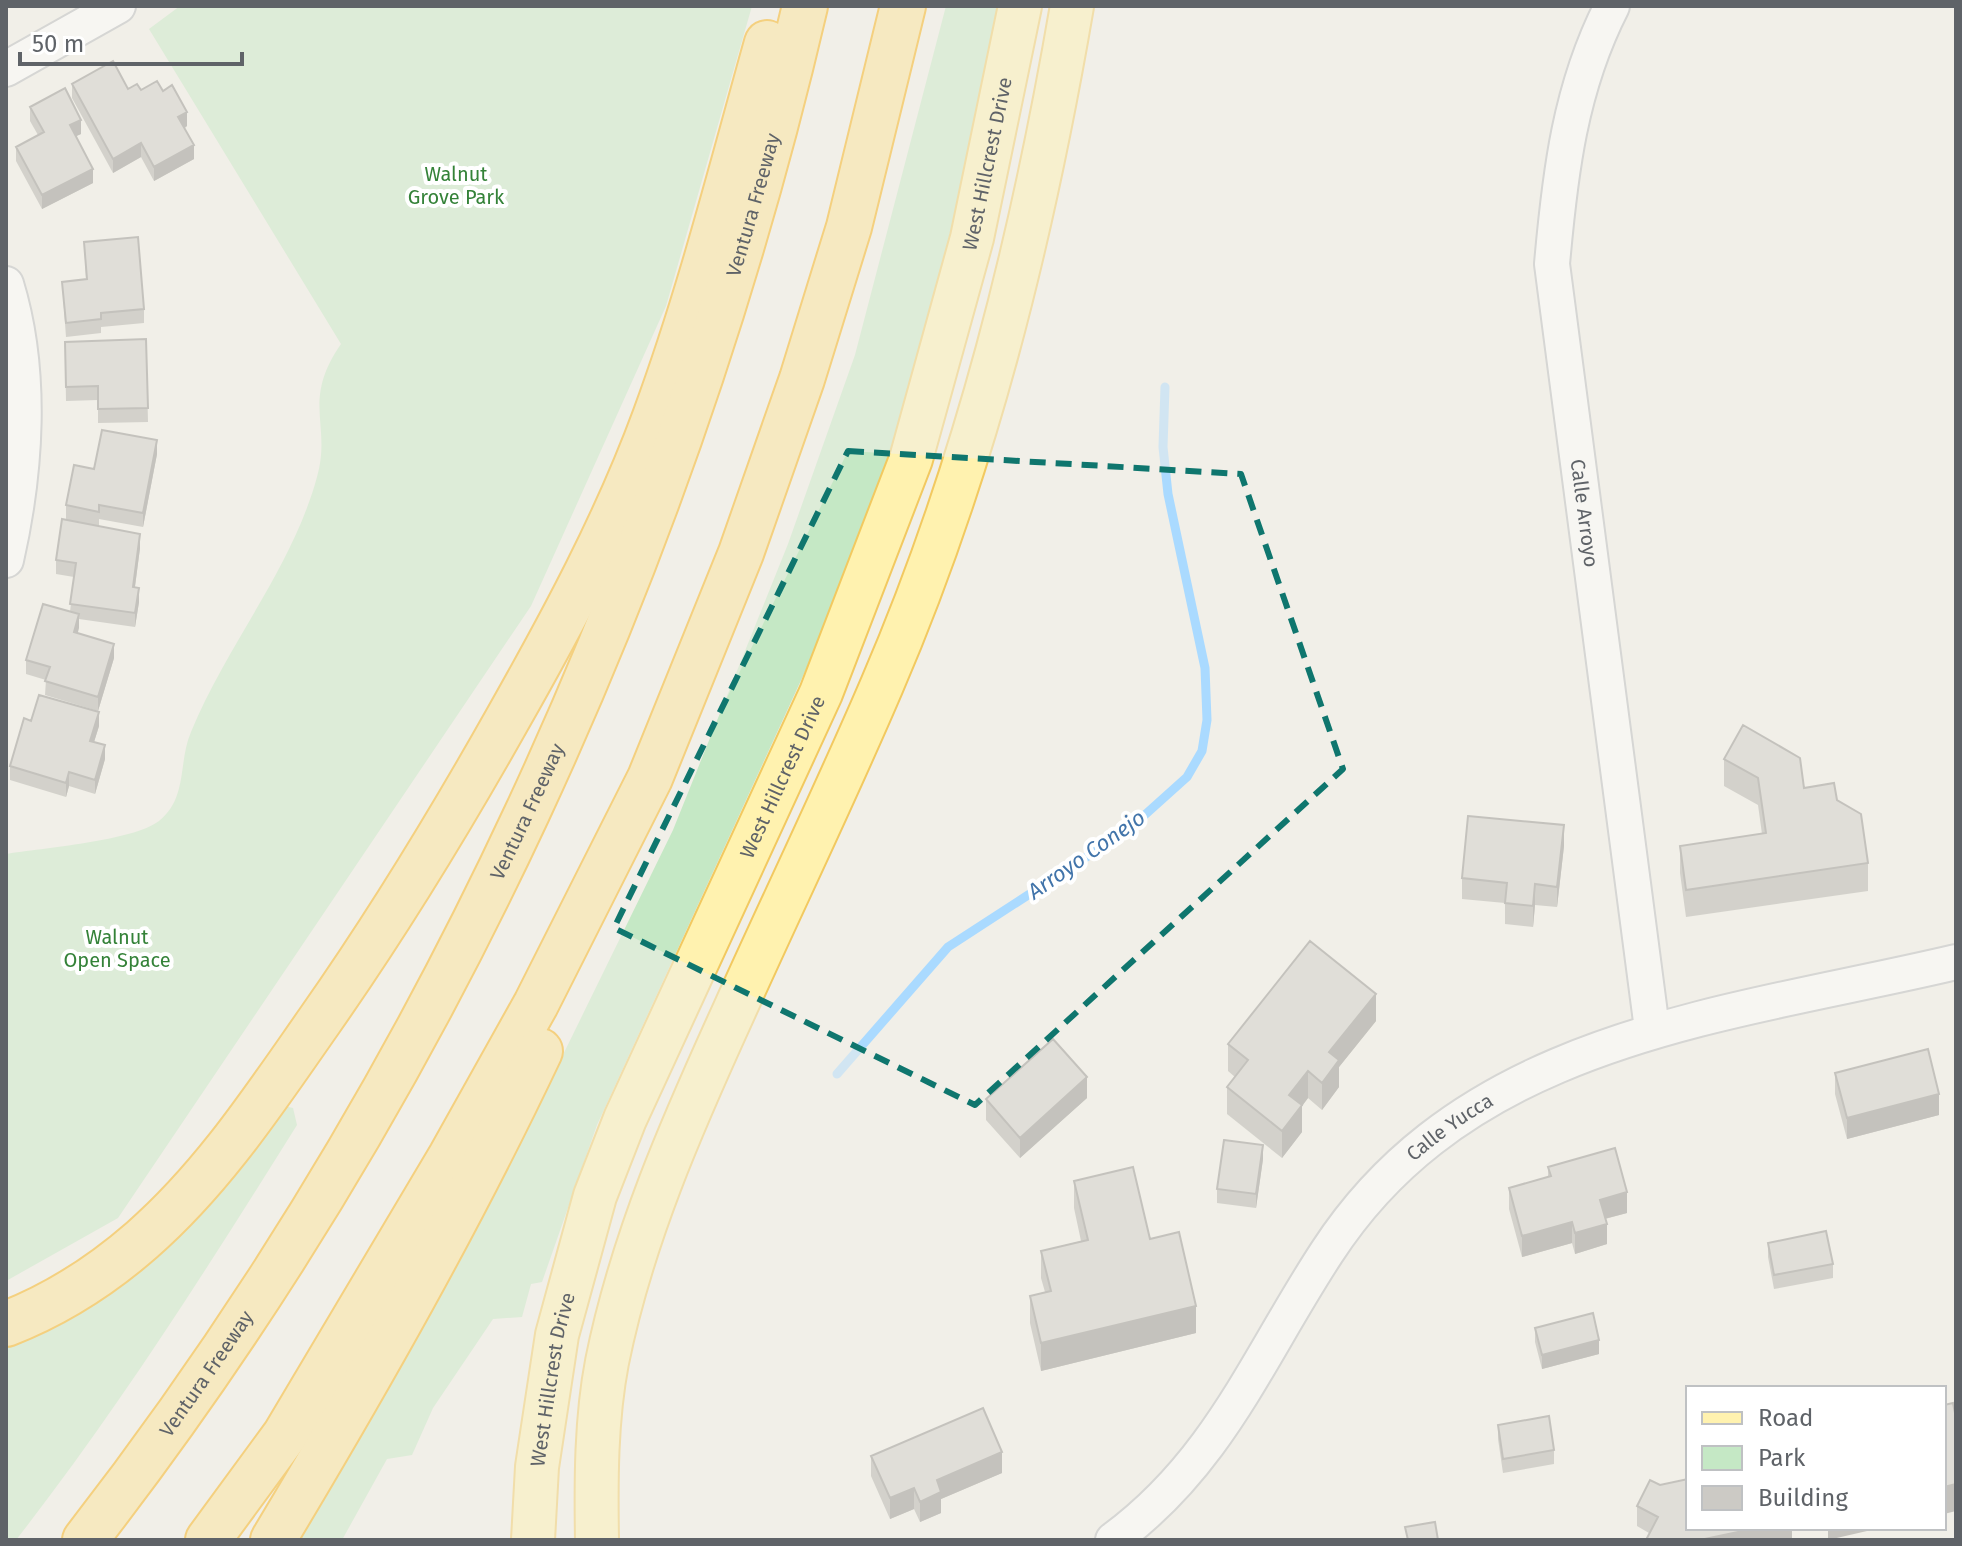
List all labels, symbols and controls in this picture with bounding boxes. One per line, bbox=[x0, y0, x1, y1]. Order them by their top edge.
scale bar bbox=[20, 16, 242, 66]
text: 50 m bbox=[32, 30, 84, 58]
street label: West Hillcrest Drive bbox=[957, 75, 1017, 253]
street label: Ventura Freeway bbox=[721, 130, 785, 279]
park label: Walnut Grove Park bbox=[408, 162, 505, 209]
street label: Calle Arroyo bbox=[1566, 458, 1604, 569]
street label: West Hillcrest Drive bbox=[735, 692, 830, 862]
street label: Ventura Freeway bbox=[485, 739, 569, 884]
water label: Arroyo Conejo bbox=[1021, 804, 1150, 906]
park label: Walnut Open Space bbox=[63, 925, 171, 972]
street label: Calle Yucca bbox=[1401, 1088, 1497, 1166]
street label: West Hillcrest Drive bbox=[525, 1290, 580, 1468]
street label: Ventura Freeway bbox=[154, 1306, 258, 1441]
legend bbox=[1686, 1386, 1946, 1530]
text: Road bbox=[1758, 1404, 1813, 1432]
text: Park bbox=[1758, 1444, 1806, 1472]
text: Building bbox=[1758, 1484, 1848, 1512]

